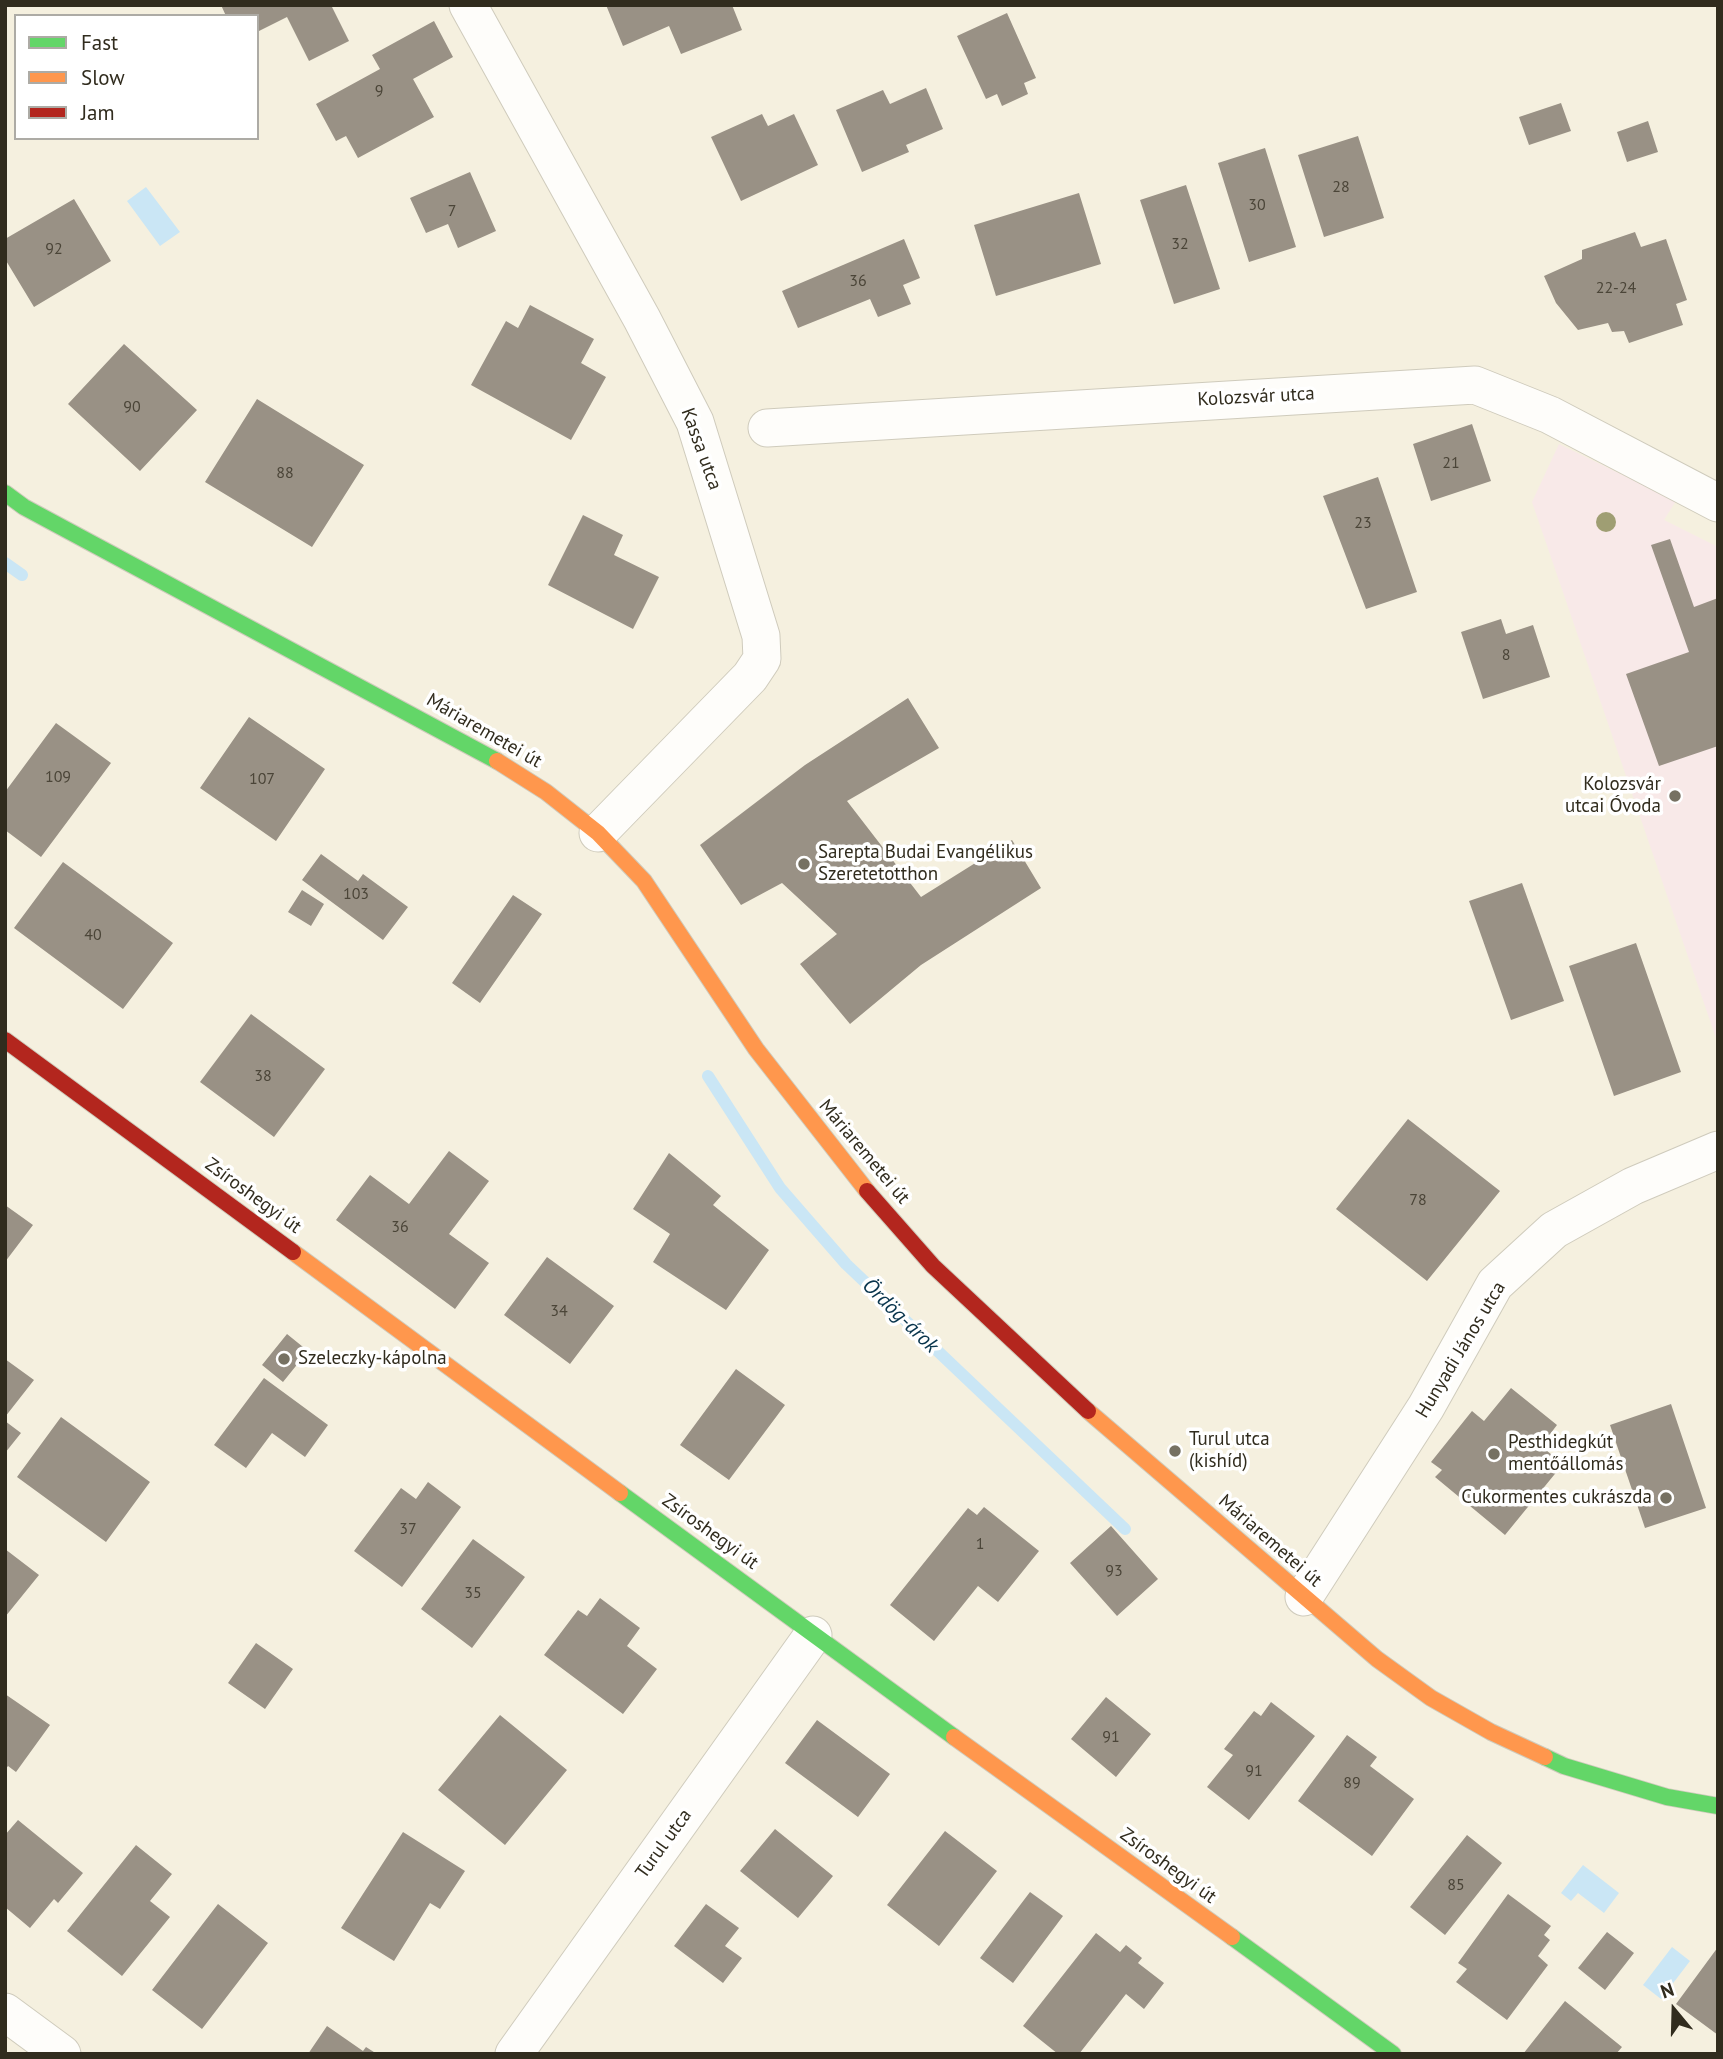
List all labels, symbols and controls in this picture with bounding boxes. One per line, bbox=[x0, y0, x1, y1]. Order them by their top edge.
legend bbox=[14, 14, 259, 140]
text: Fast bbox=[81, 29, 118, 56]
text: Slow bbox=[81, 64, 125, 91]
house number: 9 bbox=[375, 81, 383, 101]
text: Jam bbox=[81, 99, 115, 126]
house number: 28 bbox=[1332, 177, 1350, 197]
house number: 30 bbox=[1248, 195, 1266, 215]
house number: 7 bbox=[448, 201, 456, 221]
house number: 32 bbox=[1171, 234, 1189, 254]
house number: 92 bbox=[45, 239, 63, 259]
house number: 36 bbox=[849, 271, 867, 291]
house number: 22-24 bbox=[1596, 278, 1636, 298]
street label: Kolozsvár utca bbox=[1197, 383, 1315, 411]
house number: 90 bbox=[123, 397, 141, 417]
street label: Kassa utca bbox=[676, 405, 726, 493]
house number: 21 bbox=[1442, 453, 1460, 473]
house number: 88 bbox=[276, 463, 294, 483]
house number: 23 bbox=[1354, 513, 1372, 533]
house number: 8 bbox=[1502, 645, 1510, 665]
street label: Máriaremetei út bbox=[422, 689, 546, 773]
house number: 109 bbox=[45, 767, 71, 787]
house number: 107 bbox=[249, 769, 275, 789]
place label: Kolozsvár utcai Óvoda bbox=[1565, 774, 1661, 818]
marker: Kolozsvár utcai Óvoda bbox=[1667, 788, 1683, 804]
place label: Sarepta Budai Evangélikus Szeretetotthon bbox=[818, 842, 1033, 886]
marker: Sarepta Budai Evangélikus Szeretetotthon bbox=[796, 856, 812, 872]
house number: 103 bbox=[343, 884, 369, 904]
house number: 40 bbox=[84, 925, 102, 945]
house number: 38 bbox=[254, 1066, 272, 1086]
street label: Máriaremetei út bbox=[814, 1095, 914, 1209]
street label: Zsíroshegyi út bbox=[200, 1153, 306, 1239]
house number: 78 bbox=[1409, 1190, 1427, 1210]
house number: 36 bbox=[391, 1217, 409, 1237]
water label: Ördög-árok bbox=[857, 1273, 943, 1359]
street label: Hunyadi János utca bbox=[1411, 1278, 1511, 1422]
house number: 34 bbox=[550, 1301, 568, 1321]
place label: Szeleczky-kápolna bbox=[298, 1348, 447, 1370]
marker: Szeleczky-kápolna bbox=[276, 1351, 292, 1367]
place label: Turul utca (kishíd) bbox=[1189, 1429, 1270, 1473]
place label: Pesthidegkút mentőállomás bbox=[1508, 1432, 1623, 1476]
marker: Turul utca (kishíd) bbox=[1167, 1443, 1183, 1459]
marker: Pesthidegkút mentőállomás bbox=[1486, 1446, 1502, 1462]
place label: Cukormentes cukrászda bbox=[1461, 1487, 1652, 1509]
street label: Zsíroshegyi út bbox=[657, 1489, 763, 1575]
street label: Máriaremetei út bbox=[1214, 1490, 1326, 1592]
marker: Cukormentes cukrászda bbox=[1658, 1490, 1674, 1506]
house number: 37 bbox=[399, 1519, 417, 1539]
house number: 1 bbox=[976, 1534, 984, 1554]
house number: 93 bbox=[1105, 1561, 1123, 1581]
house number: 35 bbox=[464, 1583, 482, 1603]
house number: 91 bbox=[1102, 1727, 1120, 1747]
house number: 91 bbox=[1245, 1761, 1263, 1781]
house number: 89 bbox=[1343, 1773, 1361, 1793]
street label: Turul utca bbox=[631, 1805, 697, 1883]
street label: Zsíroshegyi út bbox=[1115, 1823, 1221, 1909]
house number: 85 bbox=[1447, 1875, 1465, 1895]
north arrow bbox=[1639, 1975, 1709, 2045]
text: N bbox=[1657, 1977, 1677, 2004]

